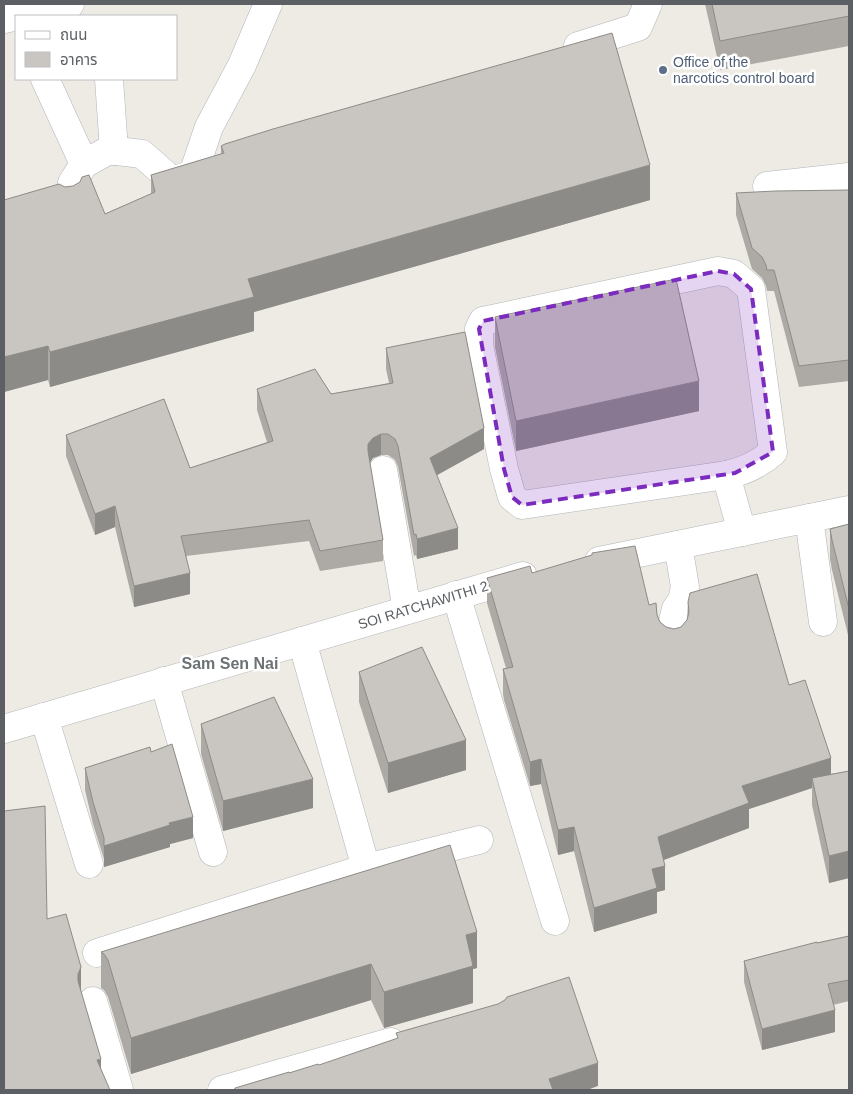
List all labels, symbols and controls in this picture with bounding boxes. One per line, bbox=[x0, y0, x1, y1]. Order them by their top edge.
legend bbox=[15, 15, 178, 80]
text: ถนน bbox=[60, 26, 87, 43]
text: อาคาร bbox=[60, 51, 97, 68]
place label: Office of the narcotics control board bbox=[673, 54, 815, 86]
marker: Office of the narcotics control board bbox=[657, 64, 669, 76]
street label: SOI RATCHAWITHI 2 bbox=[356, 578, 490, 632]
district label: Sam Sen Nai bbox=[182, 655, 278, 672]

